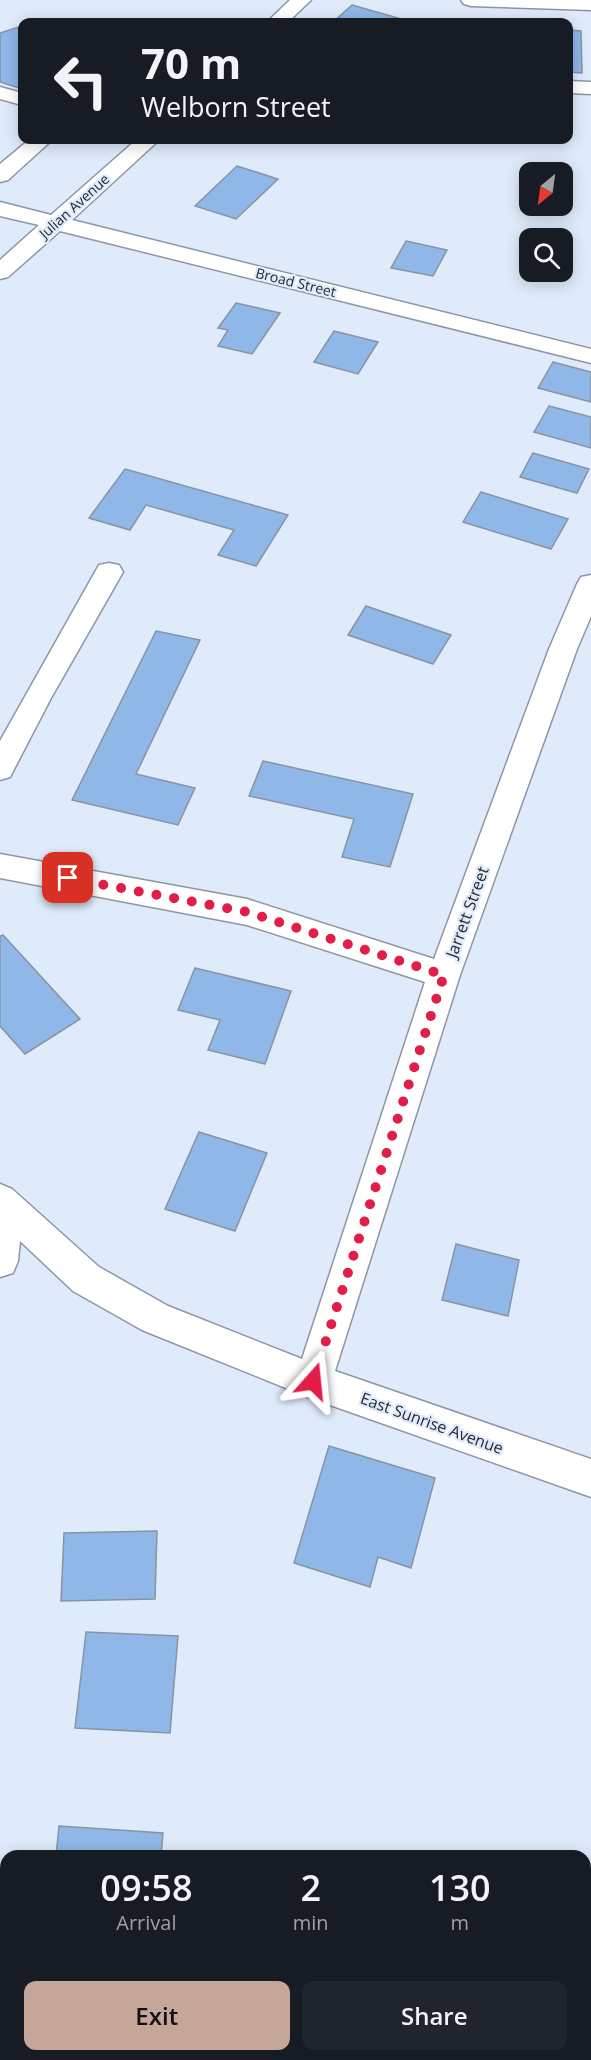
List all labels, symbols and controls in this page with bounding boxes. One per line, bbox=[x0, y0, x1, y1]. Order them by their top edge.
text: 70 m bbox=[141, 34, 241, 91]
icon: left bbox=[42, 42, 120, 120]
text: Welborn Street bbox=[141, 88, 331, 125]
north arrow bbox=[519, 162, 573, 216]
map controls bbox=[519, 162, 573, 282]
street label: Julian Avenue bbox=[33, 169, 113, 244]
button: search bbox=[519, 228, 573, 282]
street label: Broad Street bbox=[254, 263, 338, 301]
pin bbox=[42, 852, 93, 903]
icon: arrive bbox=[51, 861, 84, 894]
street label: Jarrett Street bbox=[440, 863, 494, 963]
position arrow bbox=[281, 1349, 345, 1413]
street label: East Sunrise Avenue bbox=[357, 1387, 507, 1459]
text: 09:58 bbox=[100, 1863, 193, 1912]
text: 2 bbox=[300, 1863, 321, 1912]
text: 130 bbox=[429, 1863, 491, 1912]
text: Arrival bbox=[116, 1909, 177, 1936]
text: min bbox=[293, 1909, 329, 1936]
text: m bbox=[451, 1909, 469, 1936]
button: Exit bbox=[24, 1981, 290, 2050]
button: Share bbox=[302, 1981, 567, 2050]

